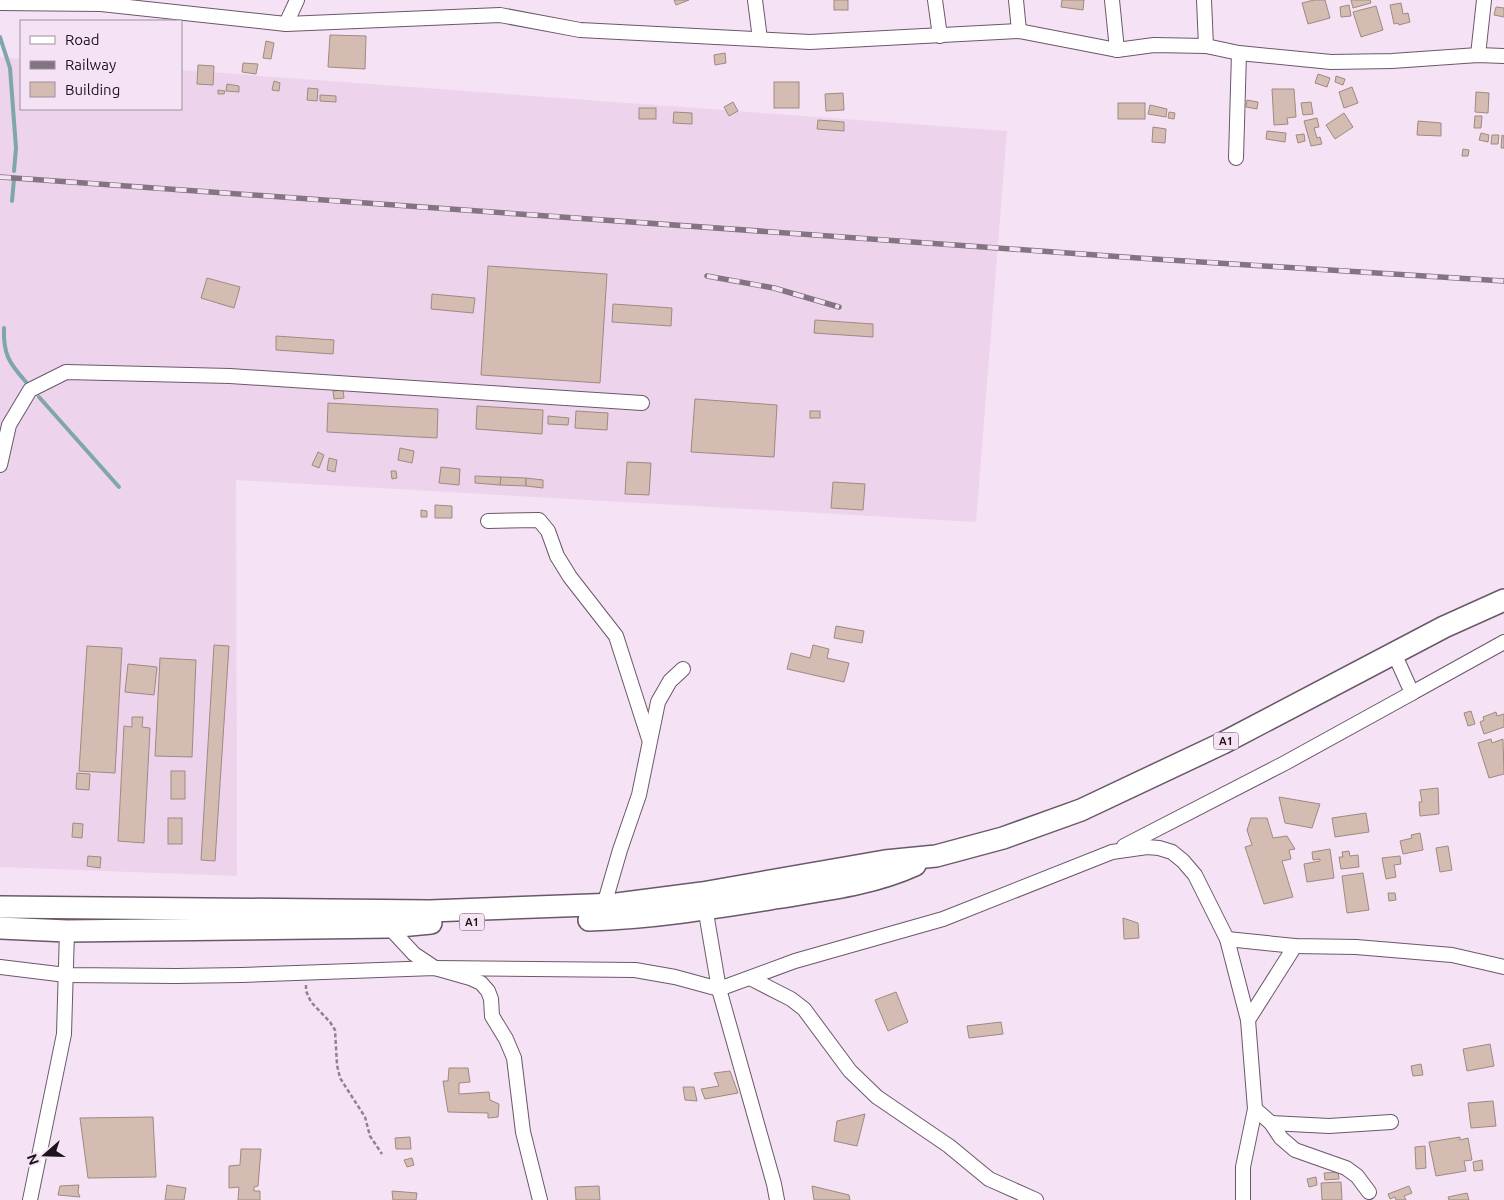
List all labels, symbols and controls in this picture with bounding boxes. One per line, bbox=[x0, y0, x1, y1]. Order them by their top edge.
legend bbox=[20, 20, 182, 110]
text: Road bbox=[65, 31, 100, 48]
text: Railway bbox=[65, 56, 116, 73]
text: Building bbox=[65, 81, 120, 98]
road number: A1 bbox=[1214, 732, 1238, 749]
road number: A1 bbox=[460, 914, 484, 930]
north arrow bbox=[20, 1130, 70, 1180]
text: N bbox=[23, 1152, 42, 1167]

